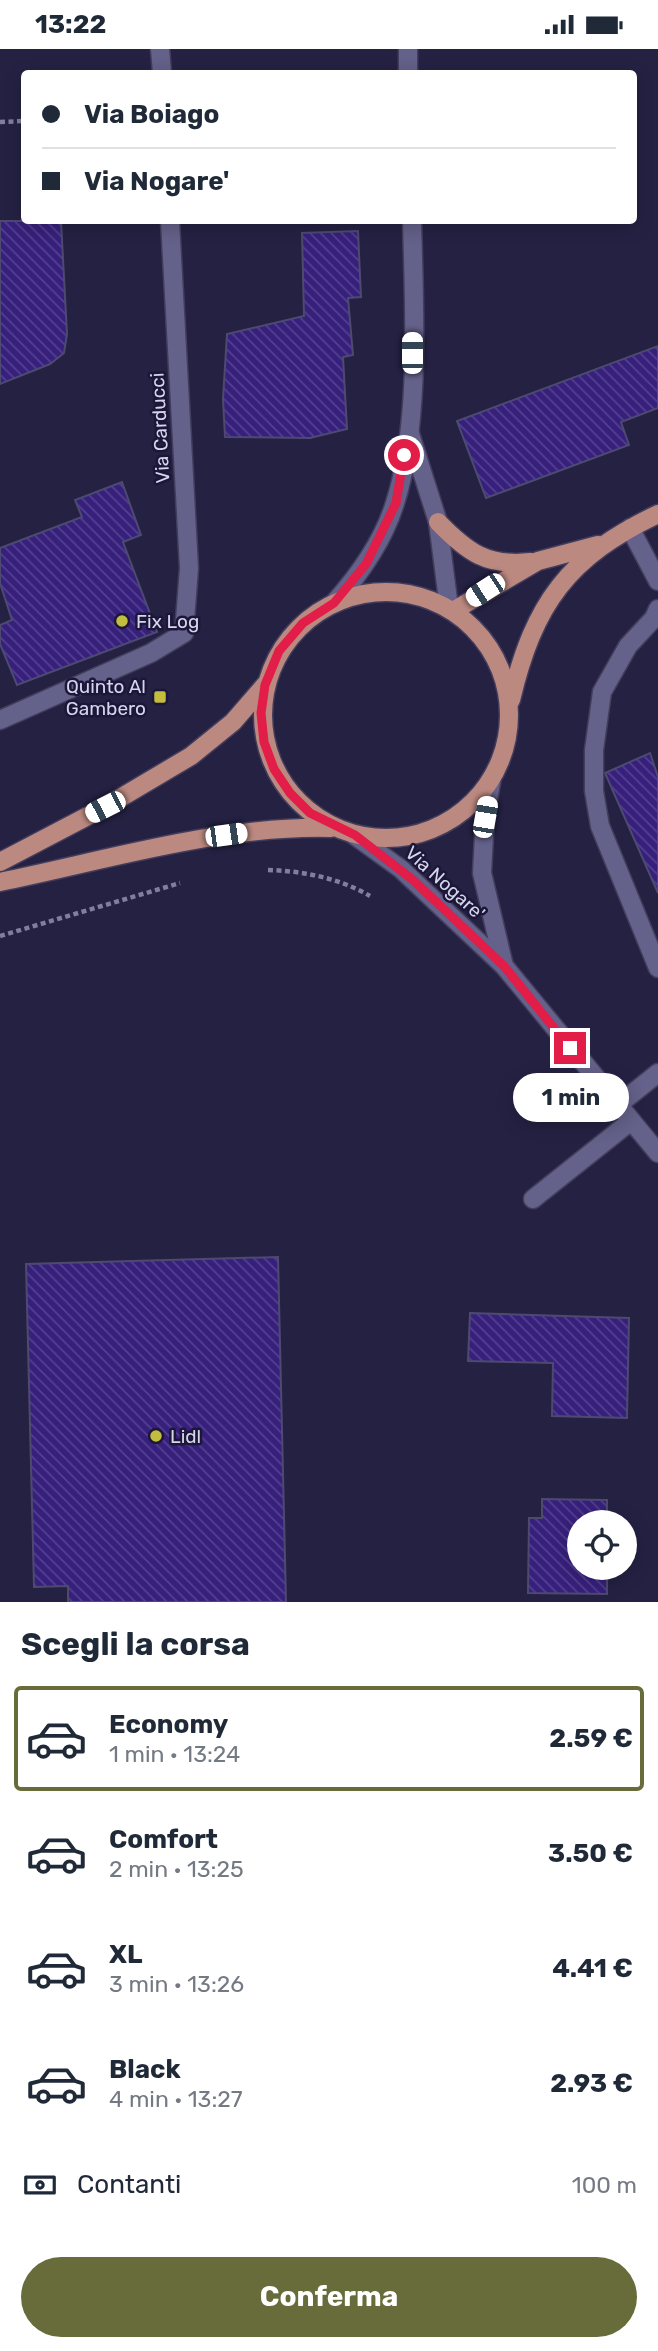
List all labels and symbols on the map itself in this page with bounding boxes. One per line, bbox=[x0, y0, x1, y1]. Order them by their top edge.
car bbox=[402, 332, 423, 374]
street label: Via Carducci bbox=[146, 372, 174, 484]
route start bbox=[388, 439, 420, 471]
car bbox=[462, 570, 509, 610]
place label: Fix Log bbox=[136, 610, 199, 633]
marker: Fix Log bbox=[114, 613, 130, 629]
place label: Quinto Al Gambero bbox=[66, 675, 146, 720]
marker: Quinto Al Gambero bbox=[152, 689, 168, 705]
car bbox=[82, 788, 129, 826]
car bbox=[472, 794, 499, 840]
car bbox=[204, 822, 249, 848]
street label: Via Nogare' bbox=[400, 841, 490, 925]
route end bbox=[554, 1032, 586, 1064]
callout: 1 min bbox=[512, 1073, 628, 1121]
place label: Lidl bbox=[170, 1425, 201, 1448]
marker: Lidl bbox=[148, 1428, 164, 1444]

